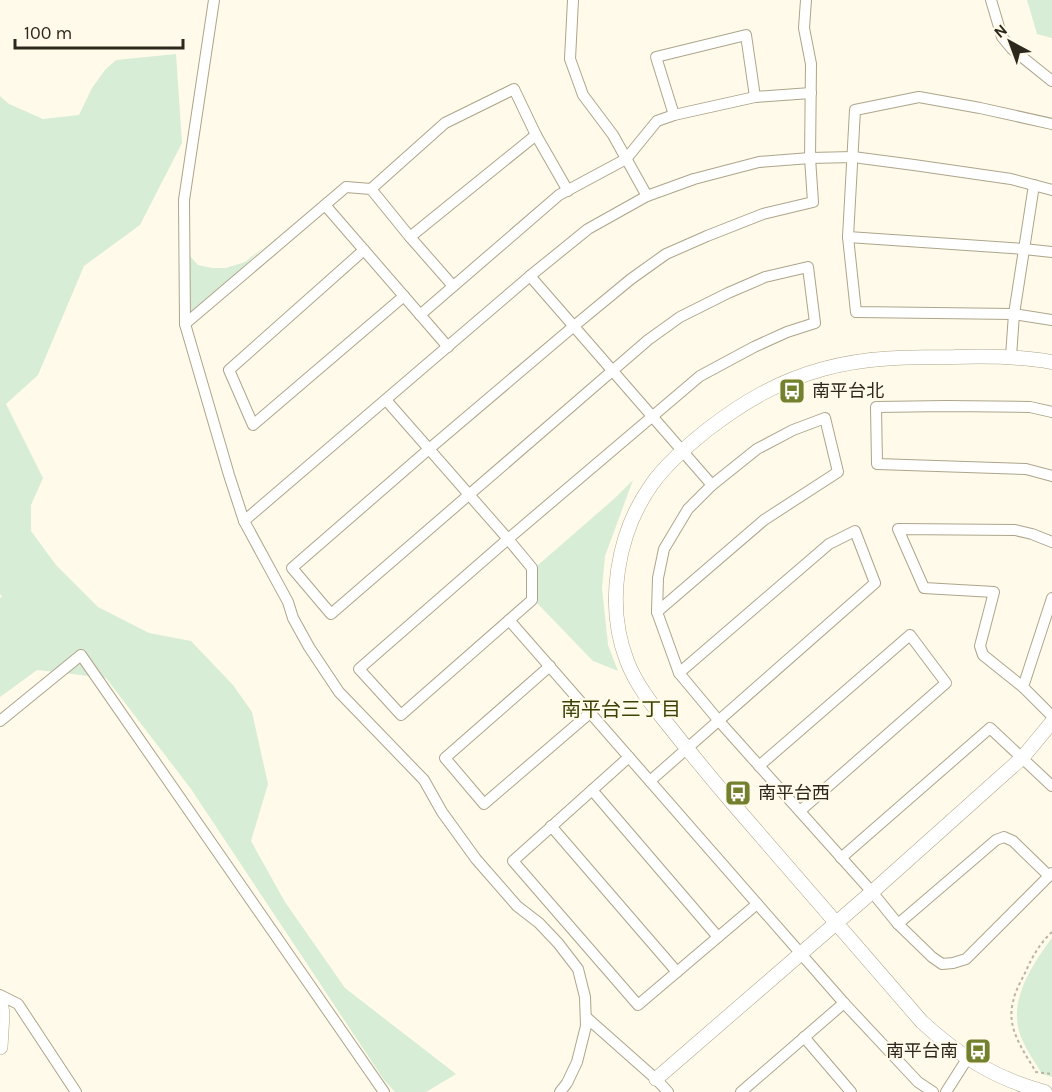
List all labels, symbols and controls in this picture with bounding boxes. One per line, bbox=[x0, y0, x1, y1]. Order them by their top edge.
scale bar bbox=[15, 12, 183, 50]
north arrow bbox=[980, 12, 1040, 72]
text: N bbox=[990, 20, 1011, 42]
text: 100 m bbox=[24, 22, 72, 44]
bus stop icon: 南平台北 bbox=[777, 376, 807, 406]
place label: 南平台北 bbox=[812, 380, 884, 402]
district label: 南平台三丁目 bbox=[561, 698, 681, 721]
bus stop icon: 南平台西 bbox=[723, 778, 753, 808]
place label: 南平台西 bbox=[758, 782, 830, 804]
bus stop icon: 南平台南 bbox=[963, 1036, 993, 1066]
place label: 南平台南 bbox=[886, 1040, 958, 1062]

